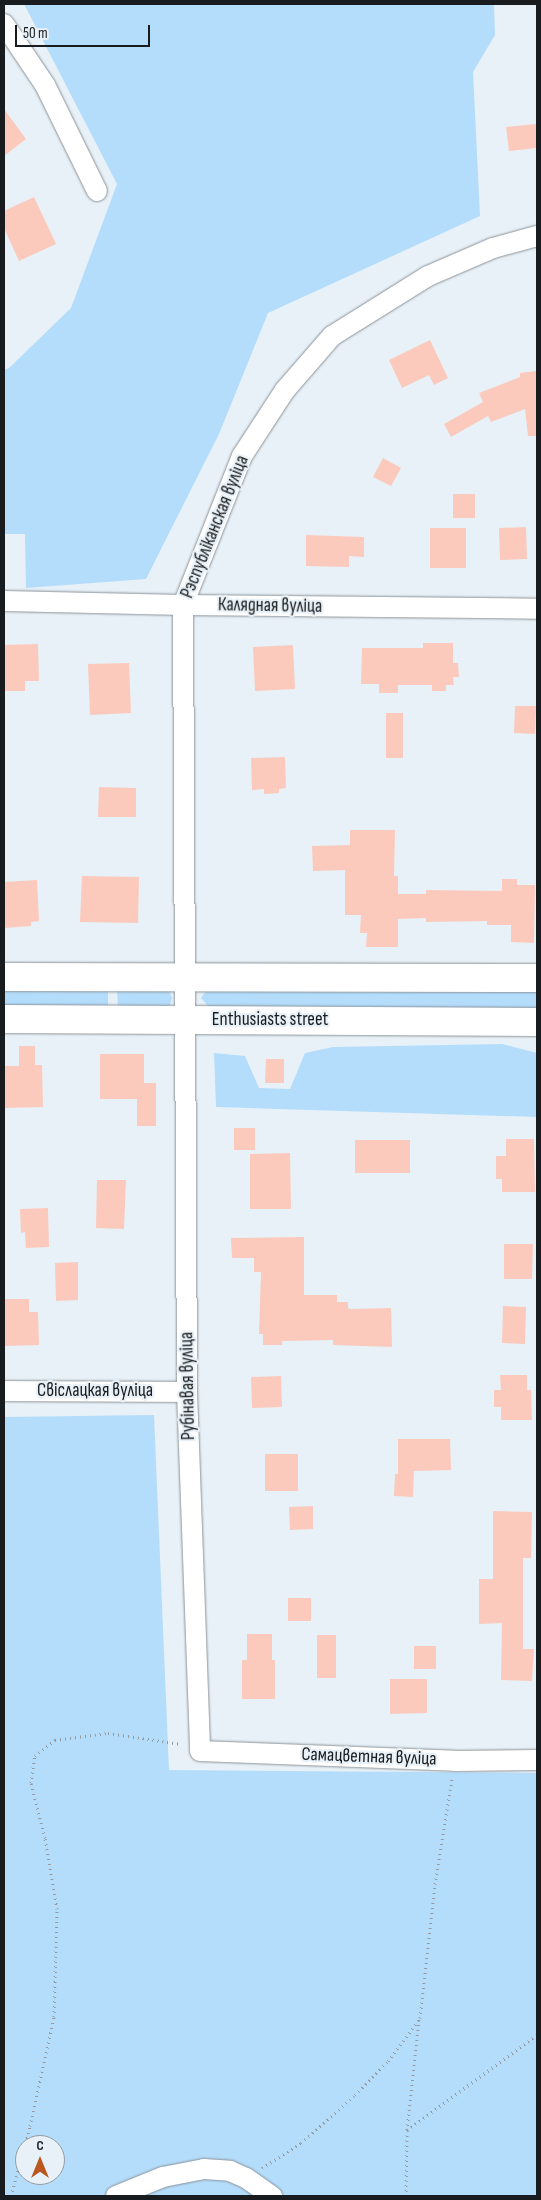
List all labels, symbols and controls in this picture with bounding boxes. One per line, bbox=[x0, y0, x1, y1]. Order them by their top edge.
scale bar bbox=[18, 15, 152, 47]
text: 50 m bbox=[23, 24, 48, 43]
street label: Рэспубліканская вуліца bbox=[176, 452, 254, 602]
street label: Калядная вуліца bbox=[218, 594, 322, 618]
street label: Enthusiasts street bbox=[212, 1009, 328, 1031]
street label: Рубінавая вуліца bbox=[176, 1332, 200, 1440]
street label: Свіслацкая вуліца bbox=[37, 1380, 153, 1402]
street label: Самацветная вуліца bbox=[301, 1743, 437, 1771]
north arrow bbox=[15, 2135, 65, 2185]
text: С bbox=[36, 2137, 44, 2154]

